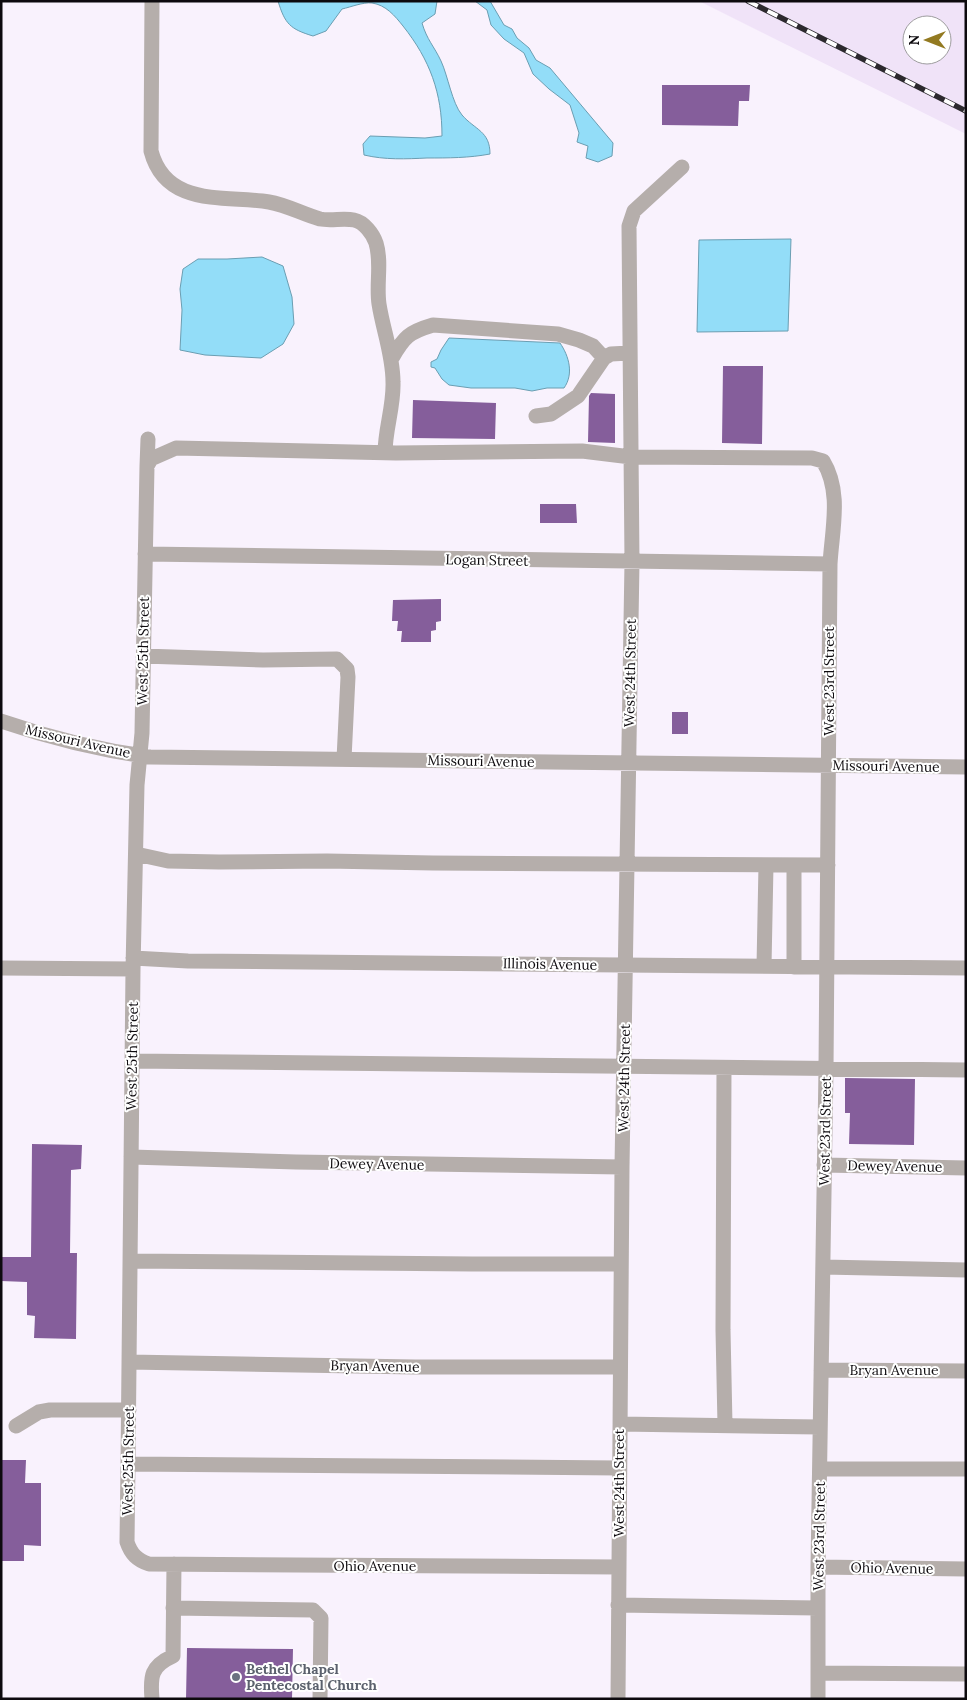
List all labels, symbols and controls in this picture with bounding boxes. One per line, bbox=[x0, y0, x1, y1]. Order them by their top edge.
north arrow bbox=[902, 15, 952, 65]
text: N bbox=[905, 34, 923, 45]
street label: Logan Street bbox=[445, 550, 529, 570]
street label: West 25th Street bbox=[133, 596, 153, 706]
street label: West 24th Street bbox=[620, 618, 640, 727]
street label: West 23rd Street bbox=[820, 626, 838, 736]
street label: Missouri Avenue bbox=[24, 720, 133, 762]
street label: Missouri Avenue bbox=[427, 751, 535, 771]
street label: Missouri Avenue bbox=[832, 756, 940, 776]
street label: Illinois Avenue bbox=[503, 954, 598, 974]
street label: West 25th Street bbox=[122, 1001, 142, 1111]
street label: West 24th Street bbox=[614, 1023, 634, 1132]
street label: West 23rd Street bbox=[815, 1076, 835, 1186]
street label: Dewey Avenue bbox=[329, 1154, 425, 1174]
street label: Dewey Avenue bbox=[847, 1156, 943, 1176]
street label: Bryan Avenue bbox=[330, 1356, 420, 1376]
street label: Bryan Avenue bbox=[849, 1361, 939, 1379]
street label: West 25th Street bbox=[118, 1406, 138, 1516]
street label: West 24th Street bbox=[610, 1428, 628, 1537]
street label: West 23rd Street bbox=[809, 1481, 829, 1591]
street label: Ohio Avenue bbox=[334, 1557, 417, 1575]
street label: Ohio Avenue bbox=[850, 1558, 934, 1578]
place label: Bethel Chapel Pentecostal Church bbox=[246, 1660, 377, 1694]
marker: Bethel Chapel Pentecostal Church bbox=[230, 1671, 242, 1683]

